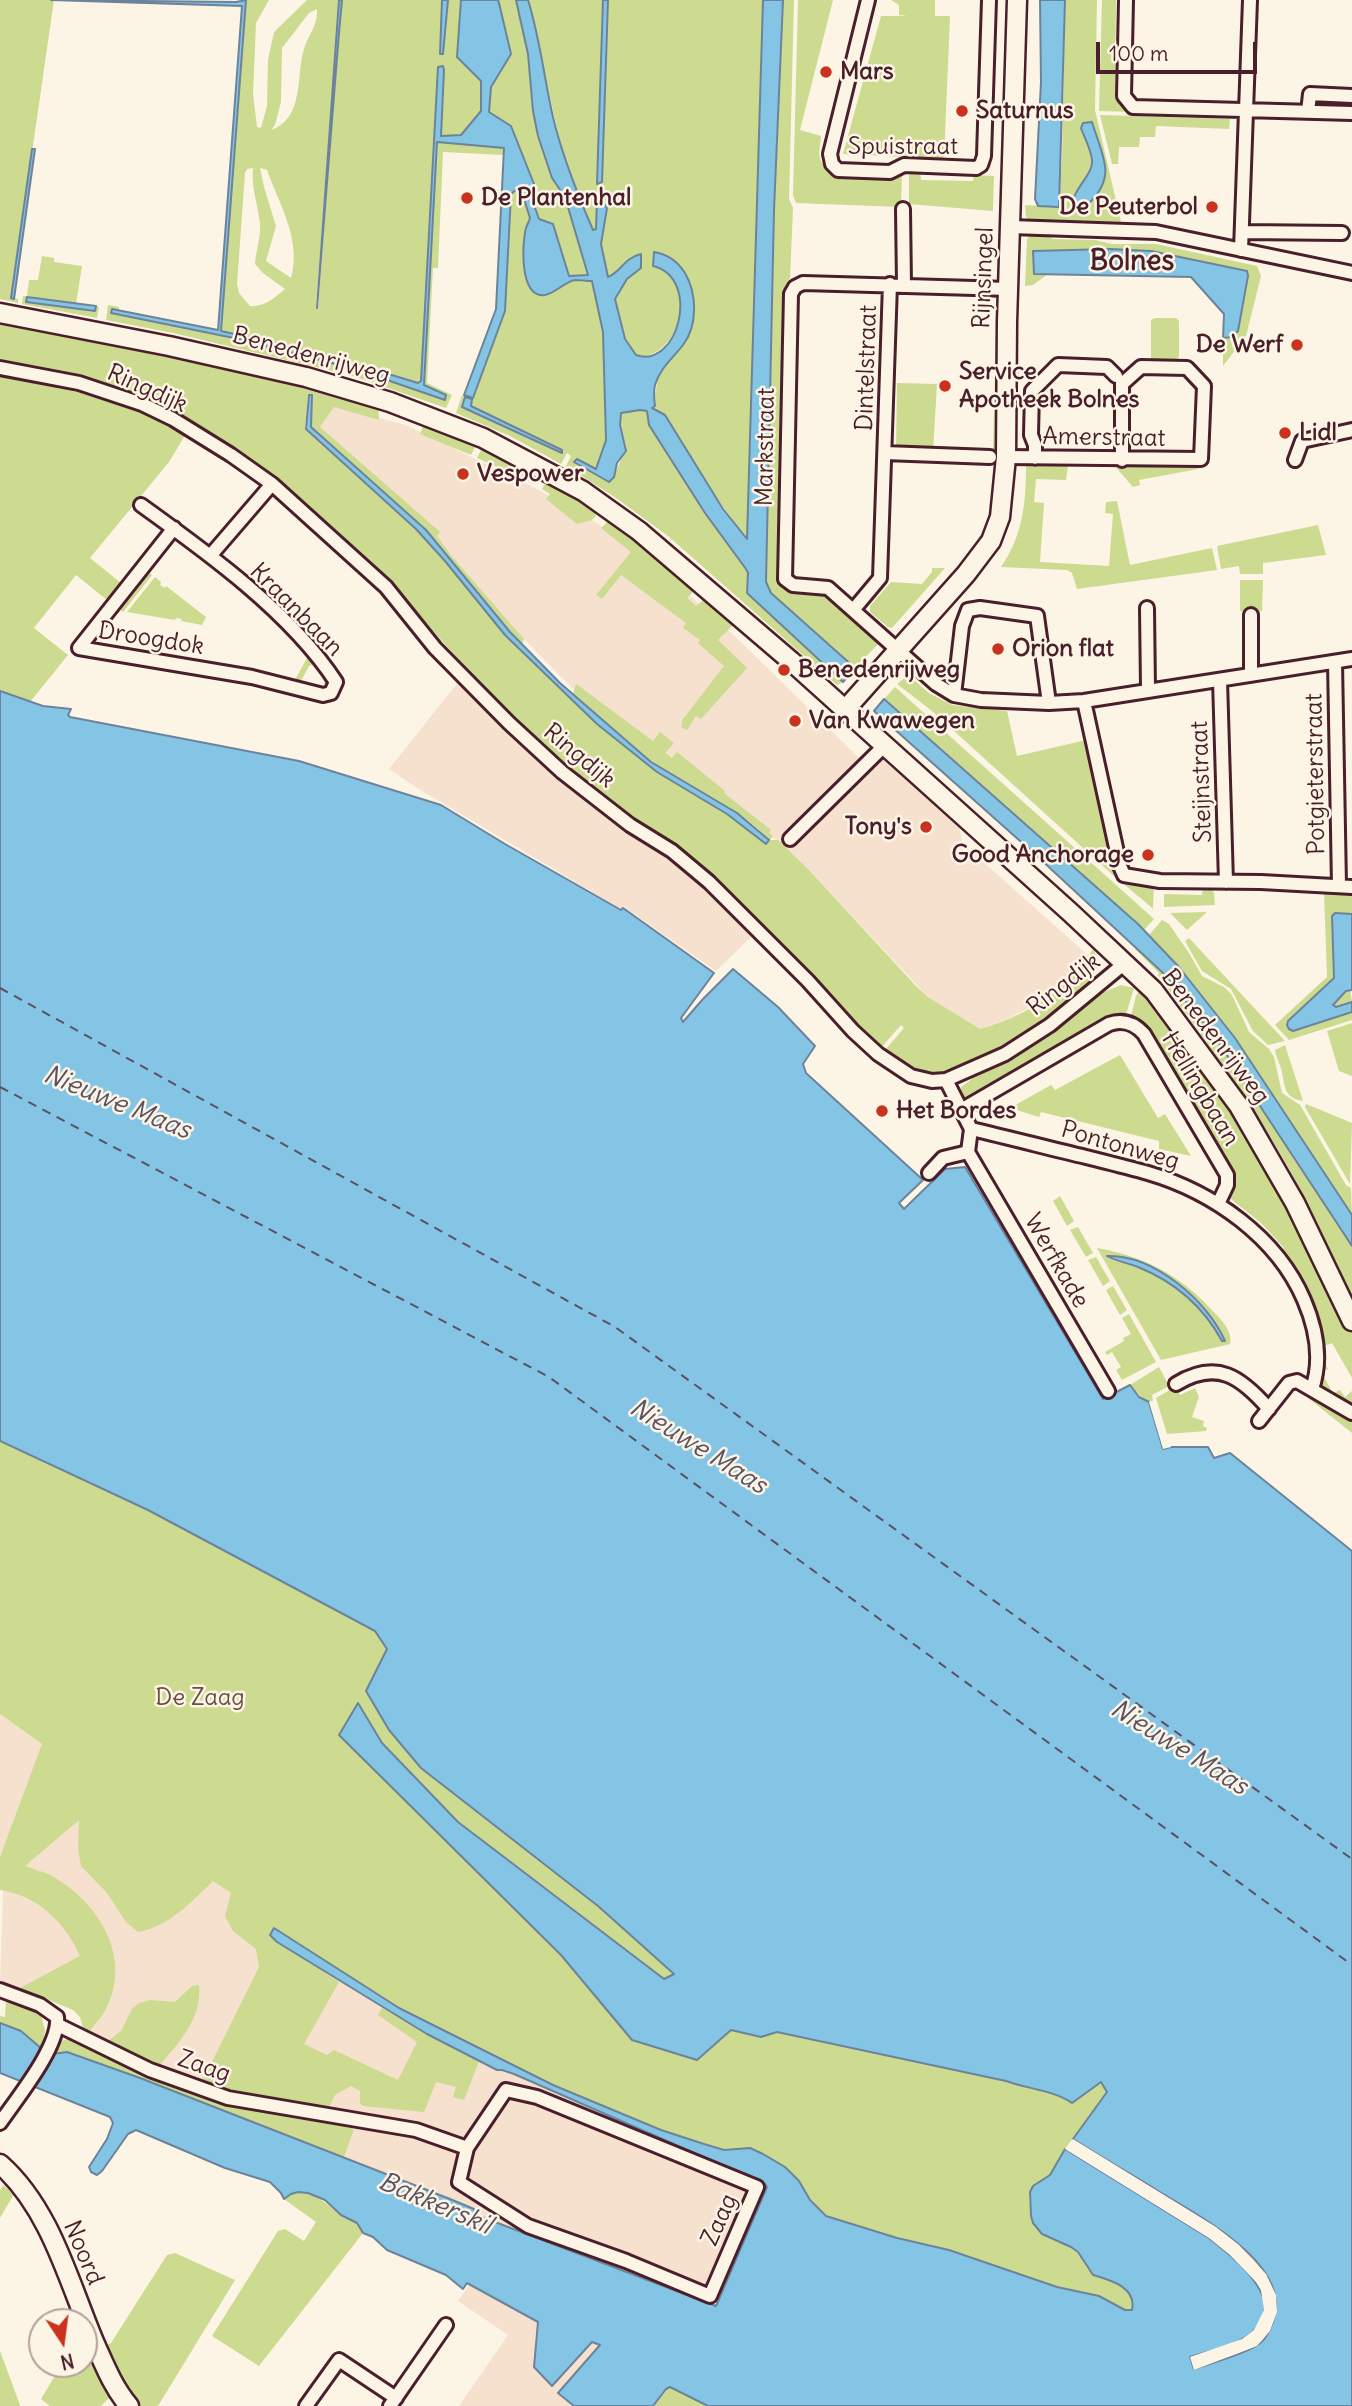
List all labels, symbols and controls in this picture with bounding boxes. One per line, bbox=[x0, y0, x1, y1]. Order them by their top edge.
scale bar bbox=[1100, 28, 1261, 72]
text: 100 m bbox=[1109, 40, 1168, 67]
place label: Mars bbox=[840, 58, 894, 86]
marker: Mars bbox=[818, 64, 834, 80]
place label: Saturnus bbox=[976, 97, 1074, 125]
marker: Saturnus bbox=[954, 103, 970, 119]
street label: Spuistraat bbox=[848, 133, 958, 161]
place label: De Plantenhal bbox=[481, 184, 631, 212]
marker: De Plantenhal bbox=[459, 190, 475, 206]
place label: De Peuterbol bbox=[1059, 193, 1198, 221]
marker: De Peuterbol bbox=[1204, 199, 1220, 215]
street label: Rijnsingel bbox=[968, 227, 1000, 329]
district label: Bolnes bbox=[1090, 245, 1174, 279]
street label: Dintelstraat bbox=[850, 304, 884, 432]
street label: Benedenrijweg bbox=[229, 321, 393, 391]
place label: De Werf bbox=[1196, 331, 1283, 359]
marker: De Werf bbox=[1289, 337, 1305, 353]
place label: Service Apotheek Bolnes bbox=[959, 358, 1140, 414]
street label: Ringdijk bbox=[102, 359, 192, 419]
marker: Service Apotheek Bolnes bbox=[937, 378, 953, 394]
street label: Markstraat bbox=[751, 387, 781, 507]
place label: Lidl bbox=[1299, 419, 1337, 447]
street label: Amerstraat bbox=[1042, 423, 1166, 453]
marker: Lidl bbox=[1277, 425, 1293, 441]
place label: Vespower bbox=[477, 460, 584, 488]
marker: Vespower bbox=[455, 466, 471, 482]
street label: Kraanbaan bbox=[243, 557, 349, 663]
street label: Droogdok bbox=[96, 616, 206, 662]
place label: Orion flat bbox=[1012, 635, 1114, 663]
marker: Orion flat bbox=[990, 641, 1006, 657]
place label: Benedenrijweg bbox=[798, 656, 960, 684]
marker: Benedenrijweg bbox=[776, 662, 792, 678]
street label: Potgieterstraat bbox=[1300, 693, 1332, 855]
place label: Van Kwawegen bbox=[809, 707, 975, 735]
marker: Van Kwawegen bbox=[787, 713, 803, 729]
street label: Ringdijk bbox=[537, 718, 621, 794]
street label: Steijnstraat bbox=[1185, 720, 1219, 844]
place label: Tony's bbox=[845, 813, 912, 841]
marker: Tony's bbox=[918, 819, 934, 835]
place label: Good Anchorage bbox=[952, 841, 1134, 869]
marker: Good Anchorage bbox=[1140, 847, 1156, 863]
street label: Ringdijk bbox=[1022, 947, 1106, 1023]
street label: Benedenrijweg bbox=[1155, 964, 1275, 1110]
street label: Hellingbaan bbox=[1155, 1027, 1245, 1151]
water label: Nieuwe Maas bbox=[39, 1059, 195, 1147]
place label: Het Bordes bbox=[896, 1097, 1016, 1125]
marker: Het Bordes bbox=[874, 1103, 890, 1119]
street label: Pontonweg bbox=[1058, 1115, 1182, 1177]
street label: Werfkade bbox=[1018, 1209, 1094, 1313]
water label: Nieuwe Maas bbox=[624, 1392, 772, 1502]
park label: De Zaag bbox=[155, 1684, 245, 1712]
water label: Nieuwe Maas bbox=[1105, 1693, 1253, 1803]
street label: Zaag bbox=[174, 2045, 234, 2089]
water label: Bakkerskil bbox=[374, 2166, 496, 2242]
street label: Zaag bbox=[696, 2190, 744, 2250]
street label: Noord bbox=[57, 2217, 109, 2289]
north arrow bbox=[28, 2308, 98, 2378]
text: N bbox=[58, 2348, 76, 2375]

